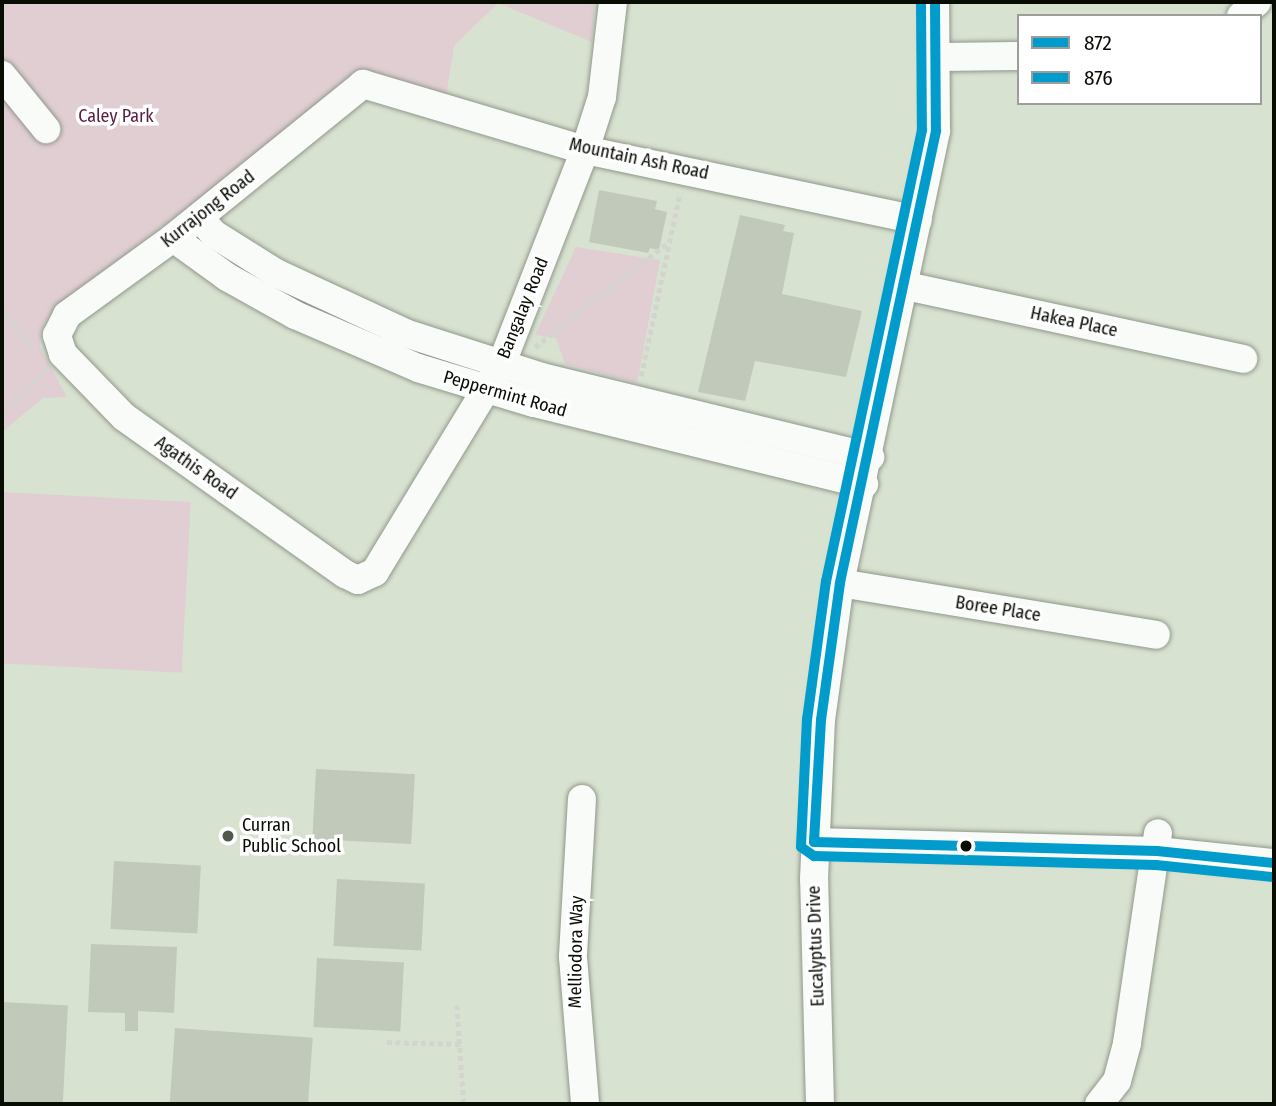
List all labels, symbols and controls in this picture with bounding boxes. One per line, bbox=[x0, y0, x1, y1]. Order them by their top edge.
legend bbox=[1017, 14, 1262, 105]
text: 872 bbox=[1084, 30, 1112, 56]
text: 876 bbox=[1084, 65, 1113, 91]
park label: Caley Park bbox=[78, 105, 154, 127]
street label: Mountain Ash Road bbox=[567, 134, 711, 184]
street label: Kurrajong Road bbox=[157, 166, 259, 252]
street label: Bangalay Road bbox=[493, 254, 553, 362]
street label: Hakea Place bbox=[1028, 302, 1120, 342]
street label: Peppermint Road bbox=[441, 366, 569, 422]
street label: Agathis Road bbox=[151, 432, 241, 504]
street label: Boree Place bbox=[954, 592, 1042, 626]
place label: Curran Public School bbox=[242, 815, 341, 858]
marker: Curran Public School bbox=[220, 828, 236, 844]
unlabelled marker bbox=[959, 839, 973, 853]
street label: Eucalyptus Drive bbox=[803, 885, 829, 1007]
street label: Melliodora Way bbox=[564, 896, 588, 1008]

